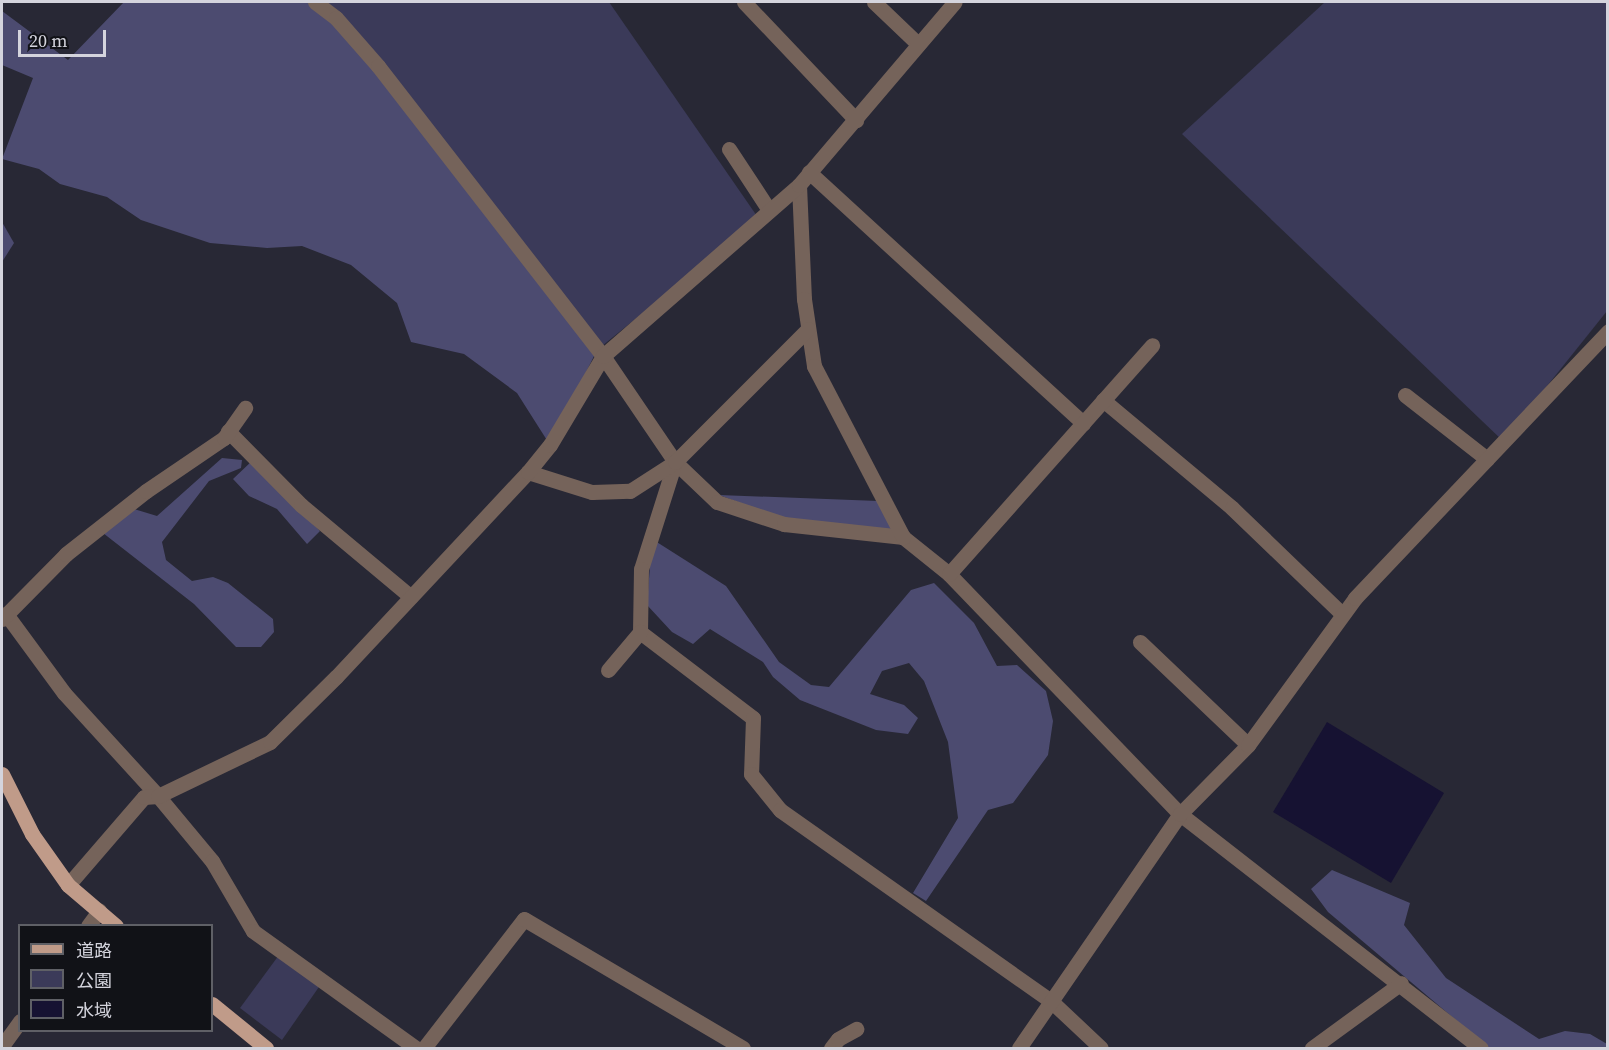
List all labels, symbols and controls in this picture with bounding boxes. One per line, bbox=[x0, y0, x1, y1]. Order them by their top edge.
scale bar bbox=[21, 18, 110, 56]
text: 20 m bbox=[29, 28, 67, 53]
legend bbox=[18, 924, 213, 1032]
text: 道路 bbox=[76, 938, 112, 963]
text: 公園 bbox=[76, 968, 112, 993]
text: 水域 bbox=[76, 998, 112, 1023]

